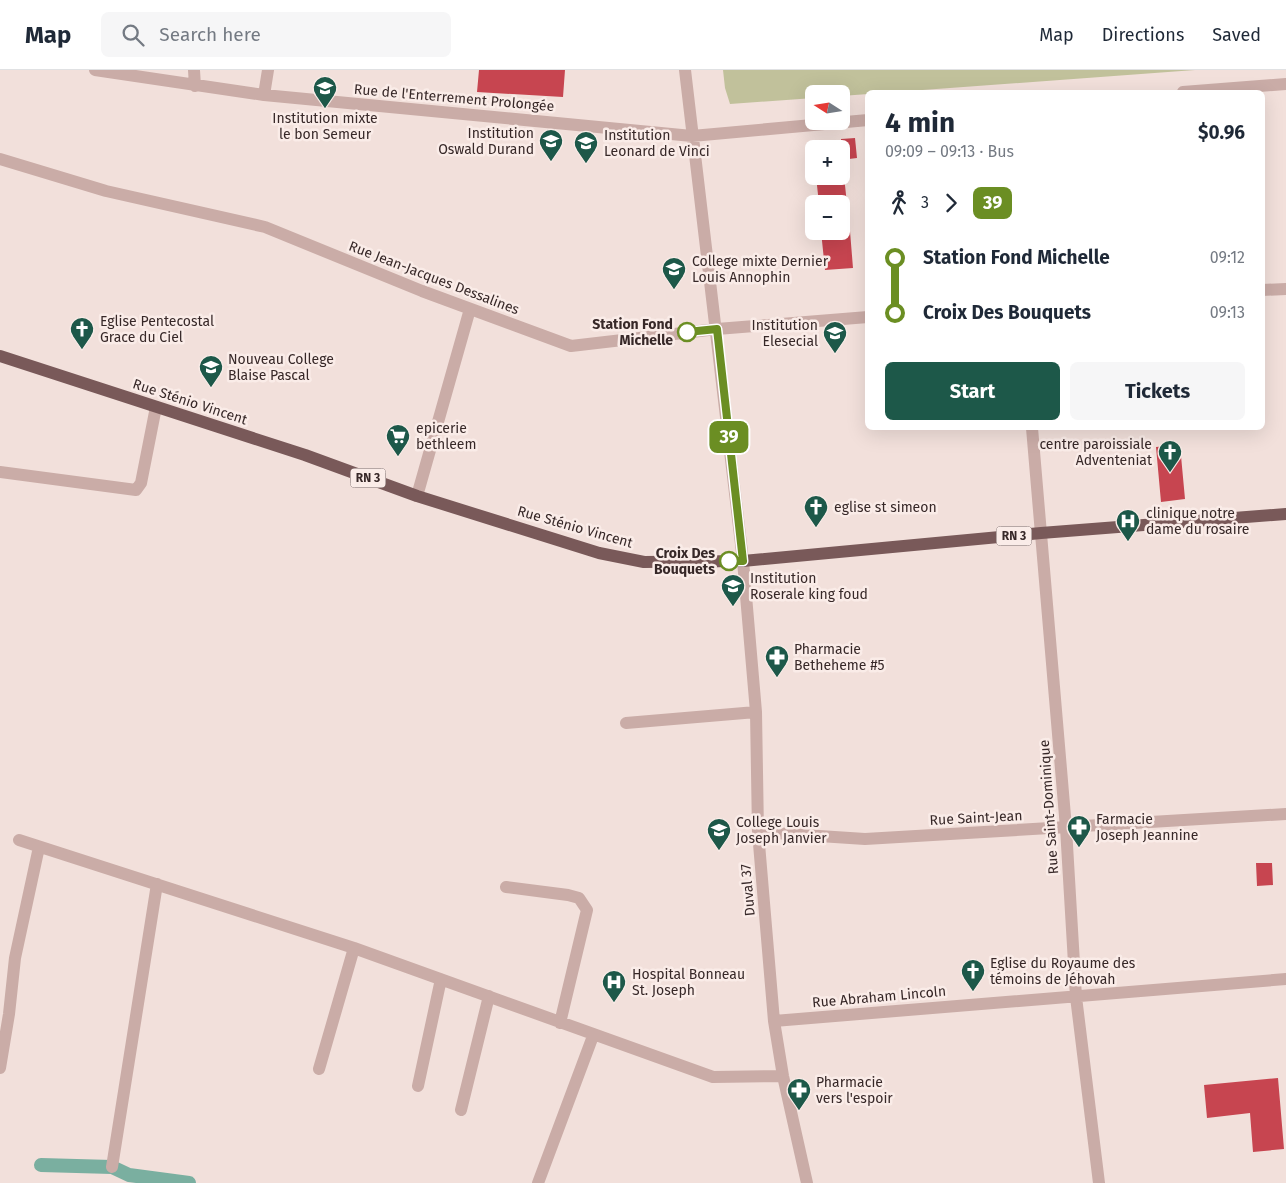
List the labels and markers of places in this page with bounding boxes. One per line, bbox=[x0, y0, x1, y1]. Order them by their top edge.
school or university icon: Institution mixte le bon Semeur bbox=[312, 75, 338, 109]
place label: Institution mixte le bon Semeur bbox=[272, 110, 378, 143]
place label: Institution Oswald Durand bbox=[438, 125, 534, 158]
place label: Institution Leonard de Vinci bbox=[604, 127, 710, 160]
school or university icon: Institution Oswald Durand bbox=[538, 128, 564, 162]
school or university icon: Institution Leonard de Vinci bbox=[573, 130, 599, 164]
place label: College mixte Dernier Louis Annophin bbox=[692, 253, 829, 286]
school or university icon: College mixte Dernier Louis Annophin bbox=[661, 256, 687, 290]
place label: Eglise Pentecostal Grace du Ciel bbox=[100, 313, 214, 346]
church icon: Eglise Pentecostal Grace du Ciel bbox=[69, 316, 95, 350]
place label: Station Fond Michelle bbox=[592, 316, 673, 349]
place label: Institution Elesecial bbox=[752, 317, 818, 350]
school or university icon: Institution Elesecial bbox=[822, 320, 848, 354]
marker: Station Fond Michelle bbox=[677, 322, 697, 342]
place label: Nouveau College Blaise Pascal bbox=[228, 351, 334, 384]
school or university icon: Nouveau College Blaise Pascal bbox=[198, 354, 224, 388]
place label: epicerie bethleem bbox=[416, 420, 477, 453]
supermarket icon: epicerie bethleem bbox=[385, 423, 411, 457]
place label: centre paroissiale Adventeniat bbox=[1039, 436, 1153, 469]
church icon: centre paroissiale Adventeniat bbox=[1157, 439, 1183, 473]
church icon: eglise st simeon bbox=[803, 494, 829, 528]
place label: eglise st simeon bbox=[834, 499, 937, 516]
place label: clinique notre dame du rosaire bbox=[1146, 505, 1249, 538]
hospital icon: clinique notre dame du rosaire bbox=[1115, 508, 1141, 542]
place label: Croix Des Bouquets bbox=[654, 545, 715, 578]
marker: Croix Des Bouquets bbox=[719, 551, 739, 571]
place label: Institution Roserale king foud bbox=[750, 570, 868, 603]
school or university icon: Institution Roserale king foud bbox=[720, 573, 746, 607]
place label: Pharmacie Betheheme #5 bbox=[794, 641, 884, 674]
pharmacy icon: Pharmacie Betheheme #5 bbox=[764, 644, 790, 678]
place label: Farmacie Joseph Jeannine bbox=[1096, 811, 1198, 844]
place label: College Louis Joseph Janvier bbox=[736, 814, 827, 847]
pharmacy icon: Farmacie Joseph Jeannine bbox=[1066, 814, 1092, 848]
school or university icon: College Louis Joseph Janvier bbox=[706, 817, 732, 851]
place label: Eglise du Royaume des témoins de Jéhovah bbox=[990, 955, 1136, 988]
church icon: Eglise du Royaume des témoins de Jéhovah bbox=[960, 958, 986, 992]
place label: Hospital Bonneau St. Joseph bbox=[632, 966, 745, 999]
hospital icon: Hospital Bonneau St. Joseph bbox=[601, 969, 627, 1003]
place label: Pharmacie vers l'espoir bbox=[816, 1074, 893, 1107]
pharmacy icon: Pharmacie vers l'espoir bbox=[786, 1077, 812, 1111]

